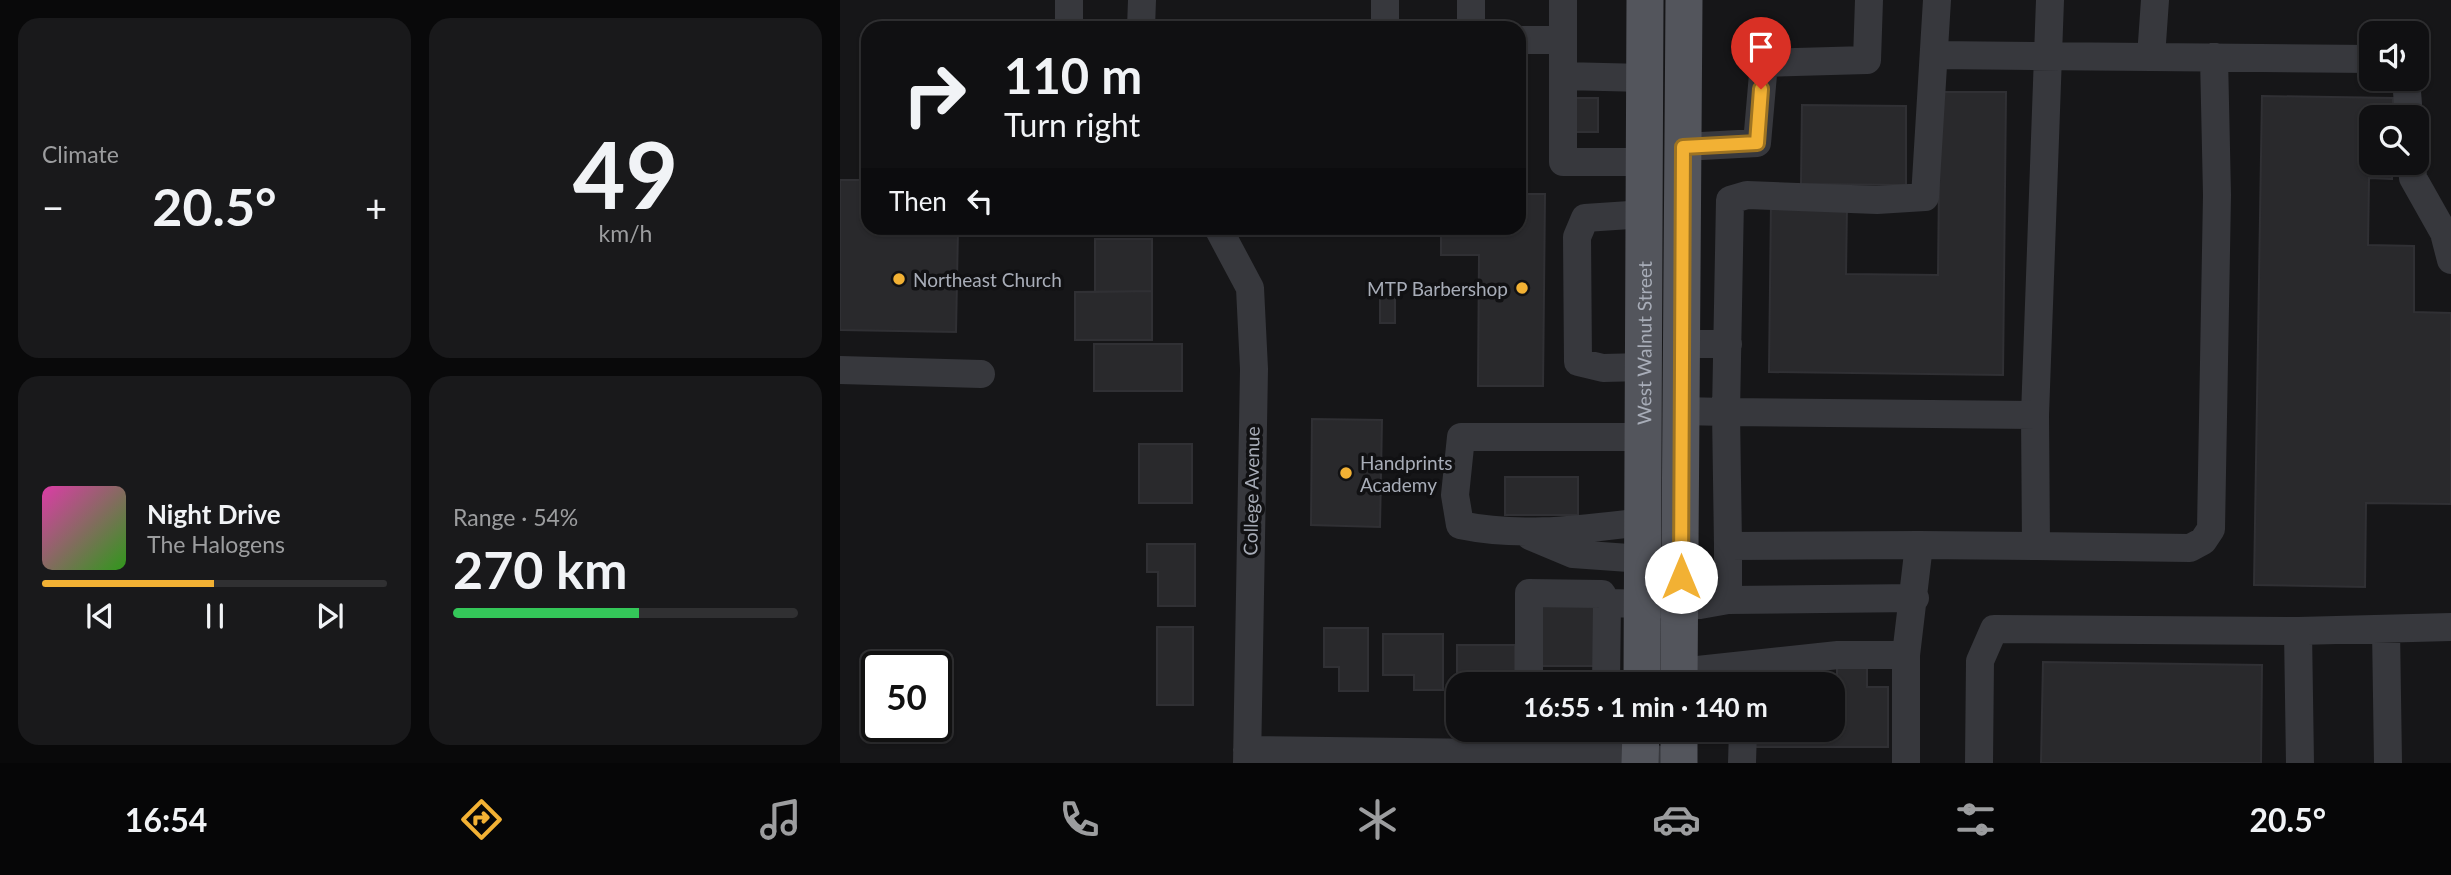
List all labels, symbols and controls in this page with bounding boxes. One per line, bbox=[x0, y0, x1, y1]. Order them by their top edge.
pin bbox=[1731, 17, 1791, 89]
map controls bbox=[2359, 21, 2429, 175]
button: sound bbox=[2359, 21, 2429, 91]
icon: arrive bbox=[1742, 28, 1780, 66]
text: 110 m bbox=[1004, 46, 1142, 104]
icon: right bbox=[889, 49, 980, 140]
text: Turn right bbox=[1004, 105, 1140, 144]
button: search bbox=[2359, 105, 2429, 175]
text: 49 bbox=[573, 119, 678, 228]
text: Climate bbox=[42, 140, 119, 168]
text: 20.5° bbox=[152, 175, 277, 237]
icon: left bbox=[961, 182, 999, 220]
text: − bbox=[42, 184, 64, 230]
text: + bbox=[365, 184, 387, 230]
text: Then bbox=[889, 185, 947, 217]
text: km/h bbox=[599, 219, 652, 247]
street label: West Walnut Street bbox=[1632, 261, 1655, 425]
place label: Northeast Church bbox=[913, 268, 1062, 291]
marker: Northeast Church bbox=[891, 271, 907, 287]
place label: MTP Barbershop bbox=[1367, 277, 1508, 300]
marker: MTP Barbershop bbox=[1514, 280, 1530, 296]
street label: College Avenue bbox=[1238, 426, 1264, 556]
place label: Handprints Academy bbox=[1360, 451, 1453, 496]
marker: Handprints Academy bbox=[1338, 465, 1354, 481]
text: Night Drive bbox=[147, 498, 281, 530]
text: Range · 54% bbox=[453, 503, 578, 531]
text: The Halogens bbox=[147, 530, 285, 558]
text: 270 km bbox=[453, 538, 627, 600]
position arrow bbox=[1644, 540, 1718, 614]
icon: previous bbox=[81, 597, 119, 635]
icon: pause bbox=[196, 597, 234, 635]
icon: next bbox=[311, 597, 349, 635]
speed limit sign: 50 bbox=[861, 651, 952, 742]
text: 16:55 · 1 min · 140 m bbox=[1523, 691, 1768, 723]
icon: directions bbox=[457, 795, 506, 844]
icon: music bbox=[756, 795, 805, 844]
icon: phone bbox=[1055, 795, 1104, 844]
icon: climate bbox=[1353, 795, 1402, 844]
icon: car bbox=[1652, 795, 1701, 844]
icon: filters bbox=[1951, 795, 2000, 844]
text: 16:54 bbox=[125, 800, 207, 839]
text: 20.5° bbox=[2249, 800, 2326, 839]

